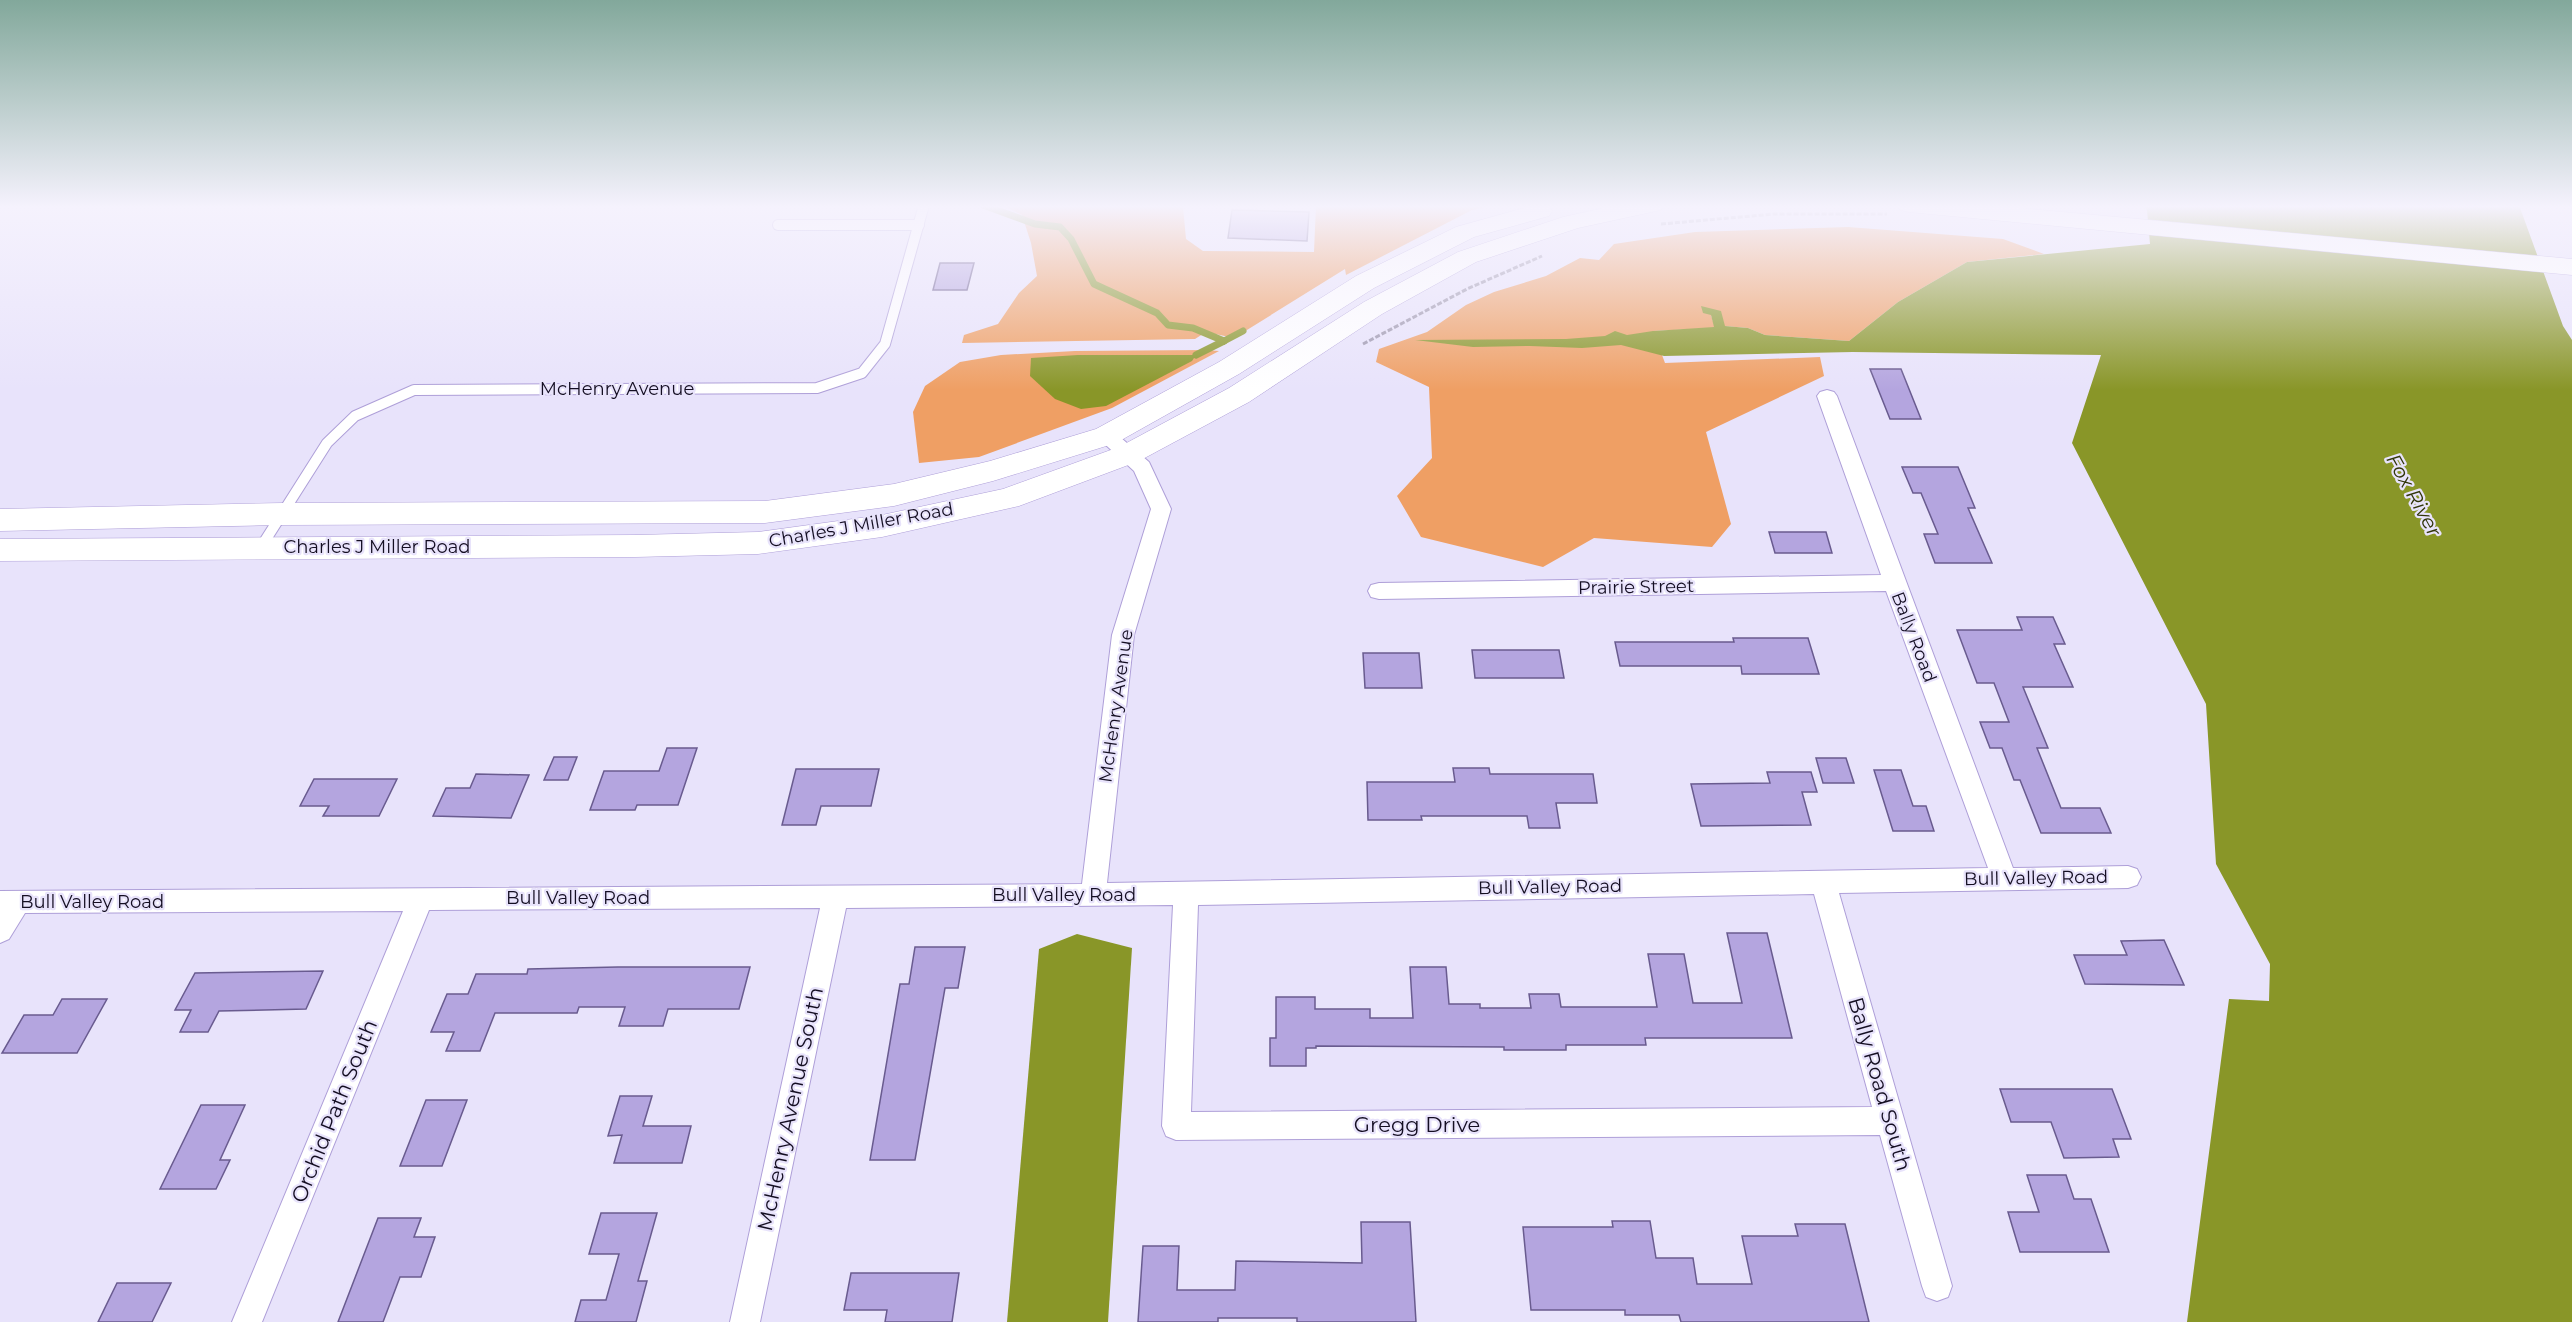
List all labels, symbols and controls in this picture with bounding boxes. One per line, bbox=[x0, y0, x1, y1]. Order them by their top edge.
street label: McHenry Avenue bbox=[540, 378, 694, 400]
water label: Fox River bbox=[2381, 449, 2447, 541]
street label: Charles J Miller Road bbox=[767, 498, 955, 552]
street label: Charles J Miller Road bbox=[283, 536, 471, 558]
street label: Prairie Street bbox=[1578, 575, 1694, 599]
street label: Bally Road bbox=[1887, 589, 1941, 685]
street label: McHenry Avenue bbox=[1094, 628, 1138, 784]
street label: Bull Valley Road bbox=[1964, 866, 2108, 890]
street label: Bull Valley Road bbox=[1478, 875, 1622, 899]
street label: Bull Valley Road bbox=[992, 884, 1136, 906]
street label: Bull Valley Road bbox=[506, 887, 650, 909]
street label: Bull Valley Road bbox=[20, 891, 164, 913]
street label: McHenry Avenue South bbox=[752, 985, 828, 1233]
street label: Bally Road South bbox=[1843, 994, 1917, 1174]
street label: Orchid Path South bbox=[286, 1016, 382, 1206]
street label: Gregg Drive bbox=[1354, 1112, 1480, 1137]

